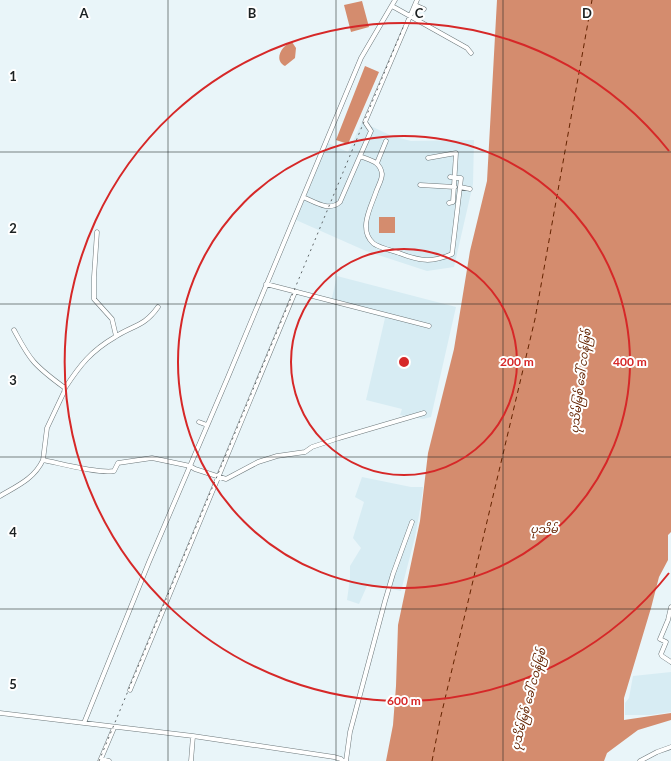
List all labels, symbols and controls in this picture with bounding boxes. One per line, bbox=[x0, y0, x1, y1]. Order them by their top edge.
text: A bbox=[78, 5, 89, 21]
text: B bbox=[248, 5, 257, 21]
text: C bbox=[415, 5, 424, 21]
text: D bbox=[582, 5, 592, 21]
text: 1 bbox=[9, 68, 17, 84]
text: 2 bbox=[9, 220, 17, 236]
water label: ပုသိမ်မြစ် ခေါ် ငဝန်မြစ် bbox=[566, 327, 597, 434]
text: 200 m bbox=[500, 354, 534, 369]
text: 400 m bbox=[613, 354, 647, 369]
centre of rings bbox=[397, 355, 411, 369]
text: 3 bbox=[9, 372, 17, 388]
water label: ပုသိမ် bbox=[530, 521, 558, 539]
text: 4 bbox=[9, 524, 17, 540]
water label: ပုသိမ်မြစ် ခေါ် ငဝန်မြစ် bbox=[507, 646, 552, 753]
text: 5 bbox=[9, 676, 17, 692]
text: 600 m bbox=[387, 693, 421, 708]

